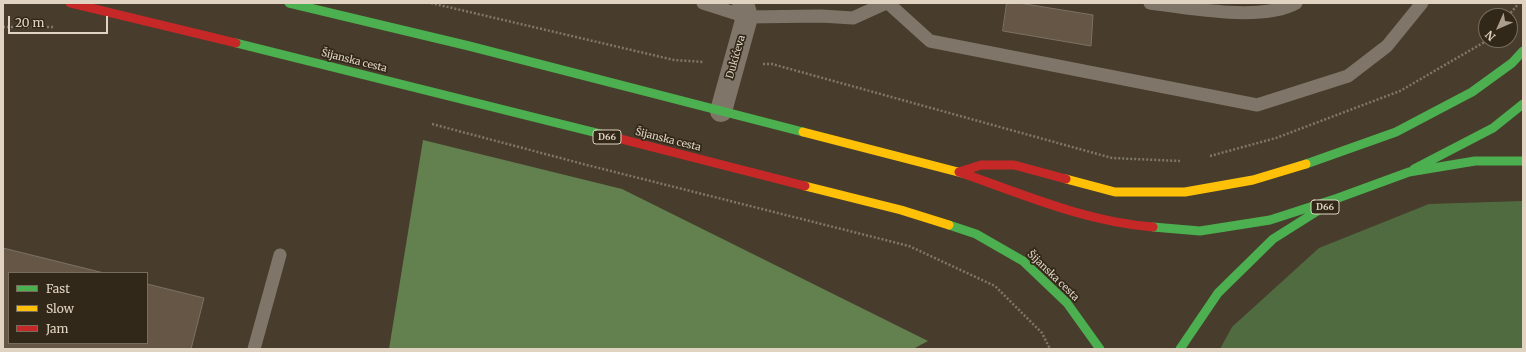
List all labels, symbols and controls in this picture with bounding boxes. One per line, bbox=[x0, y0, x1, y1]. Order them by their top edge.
scale bar bbox=[10, 8, 110, 34]
north arrow bbox=[1478, 8, 1518, 48]
text: 20 m bbox=[15, 15, 44, 30]
text: N bbox=[1482, 28, 1498, 44]
street label: Dukićeva bbox=[724, 34, 748, 80]
street label: Šijanska cesta bbox=[320, 47, 388, 75]
street label: Šijanska cesta bbox=[634, 126, 702, 154]
road number: D66 bbox=[593, 130, 621, 144]
road number: D66 bbox=[1311, 200, 1339, 214]
street label: Šijanska cesta bbox=[1025, 248, 1081, 304]
legend bbox=[8, 272, 148, 344]
text: Fast bbox=[46, 281, 70, 296]
text: Slow bbox=[46, 301, 74, 316]
text: Jam bbox=[46, 321, 68, 336]

